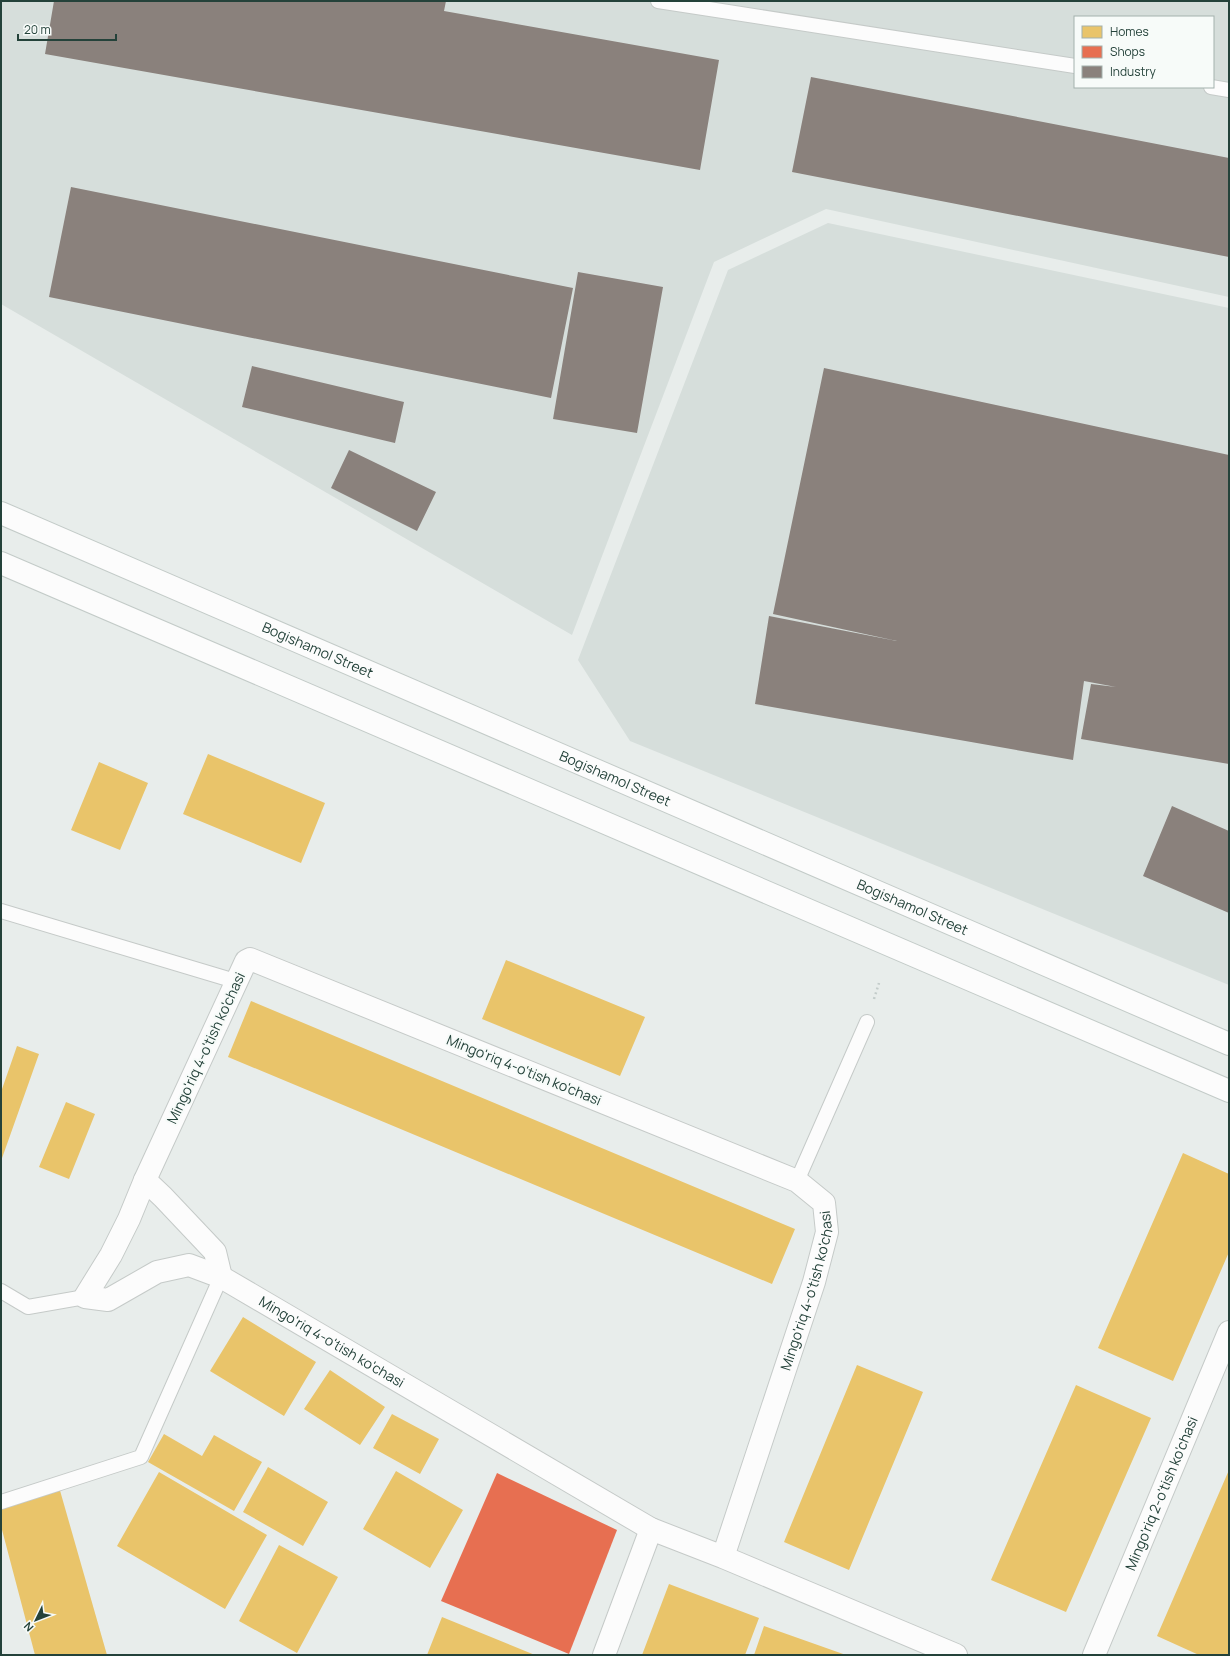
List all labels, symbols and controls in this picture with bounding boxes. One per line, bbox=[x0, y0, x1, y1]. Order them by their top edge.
scale bar bbox=[18, 16, 116, 42]
legend bbox=[1074, 16, 1214, 88]
text: 20 m bbox=[24, 21, 51, 38]
text: Homes bbox=[1110, 23, 1149, 40]
text: Shops bbox=[1110, 43, 1145, 60]
text: Industry bbox=[1110, 63, 1156, 80]
street label: Bogishamol Street bbox=[259, 617, 377, 682]
street label: Bogishamol Street bbox=[557, 746, 674, 811]
street label: Bogishamol Street bbox=[854, 874, 972, 939]
street label: Mingo'riq 4-o'tish ko'chasi bbox=[162, 969, 249, 1127]
street label: Mingo'riq 4-o'tish ko'chasi bbox=[444, 1030, 604, 1109]
street label: Mingo'riq 4-o'tish ko'chasi bbox=[775, 1210, 836, 1373]
street label: Mingo'riq 4-o'tish ko'chasi bbox=[256, 1291, 408, 1392]
street label: Mingo'riq 2-o'tish ko'chasi bbox=[1120, 1413, 1202, 1573]
north arrow bbox=[16, 1600, 56, 1640]
text: N bbox=[20, 1619, 37, 1635]

